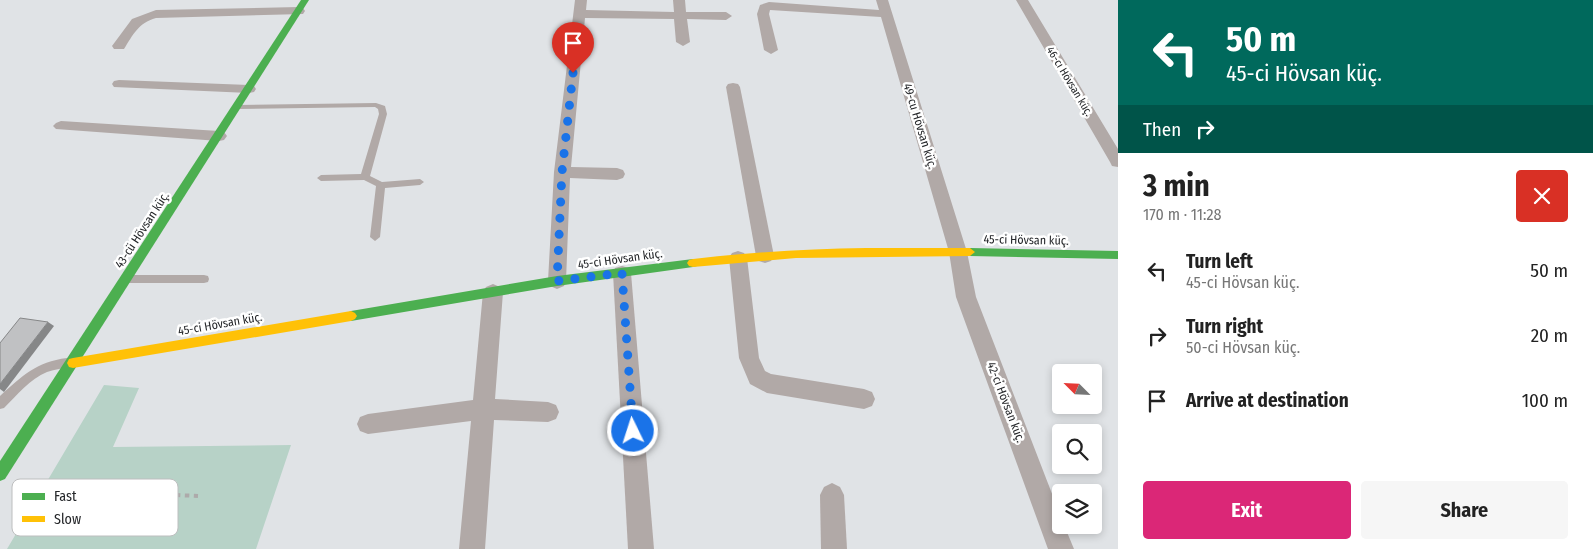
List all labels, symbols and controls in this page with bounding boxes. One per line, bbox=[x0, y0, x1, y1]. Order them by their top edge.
text: 50 m bbox=[1226, 18, 1296, 60]
icon: left bbox=[1143, 20, 1208, 85]
pin bbox=[552, 22, 594, 73]
icon: arrive bbox=[559, 29, 587, 57]
street label: 46-cı Hövsan küç. bbox=[1044, 44, 1095, 118]
text: 45-ci Hövsan küç. bbox=[1226, 60, 1382, 87]
street label: 49-cu Hövsan küç. bbox=[900, 82, 940, 171]
icon: right bbox=[1191, 115, 1219, 143]
text: Then bbox=[1143, 118, 1181, 141]
text: 3 min bbox=[1143, 168, 1210, 204]
button: close bbox=[1516, 170, 1568, 222]
street label: 43-cü Hövsan küç. bbox=[112, 189, 172, 271]
text: 170 m · 11:28 bbox=[1143, 205, 1222, 224]
street label: 45-ci Hövsan küç. bbox=[983, 232, 1069, 248]
street label: 45-ci Hövsan küç. bbox=[577, 246, 664, 272]
text: Turn left bbox=[1186, 250, 1253, 273]
icon: left bbox=[1143, 257, 1171, 285]
text: 50 m bbox=[1530, 259, 1568, 282]
text: 45-ci Hövsan küç. bbox=[1186, 273, 1299, 292]
street label: 45-ci Hövsan küç. bbox=[177, 310, 264, 338]
text: Turn right bbox=[1186, 315, 1263, 338]
icon: right bbox=[1143, 322, 1171, 350]
text: 20 m bbox=[1531, 324, 1568, 347]
text: 50-ci Hövsan küç. bbox=[1186, 338, 1300, 357]
street label: 42-ci Hövsan küç. bbox=[984, 360, 1028, 445]
north arrow bbox=[1052, 364, 1102, 414]
map controls bbox=[1052, 364, 1102, 534]
icon: arrive bbox=[1143, 387, 1171, 415]
text: Arrive at destination bbox=[1186, 389, 1349, 412]
text: 100 m bbox=[1522, 389, 1568, 412]
position arrow bbox=[606, 404, 658, 456]
button: search bbox=[1052, 424, 1102, 474]
legend bbox=[12, 479, 178, 536]
button: Exit bbox=[1143, 481, 1351, 539]
button: Share bbox=[1361, 481, 1568, 539]
button: layers bbox=[1052, 484, 1102, 534]
text: Fast bbox=[54, 488, 77, 505]
text: Slow bbox=[54, 511, 81, 528]

